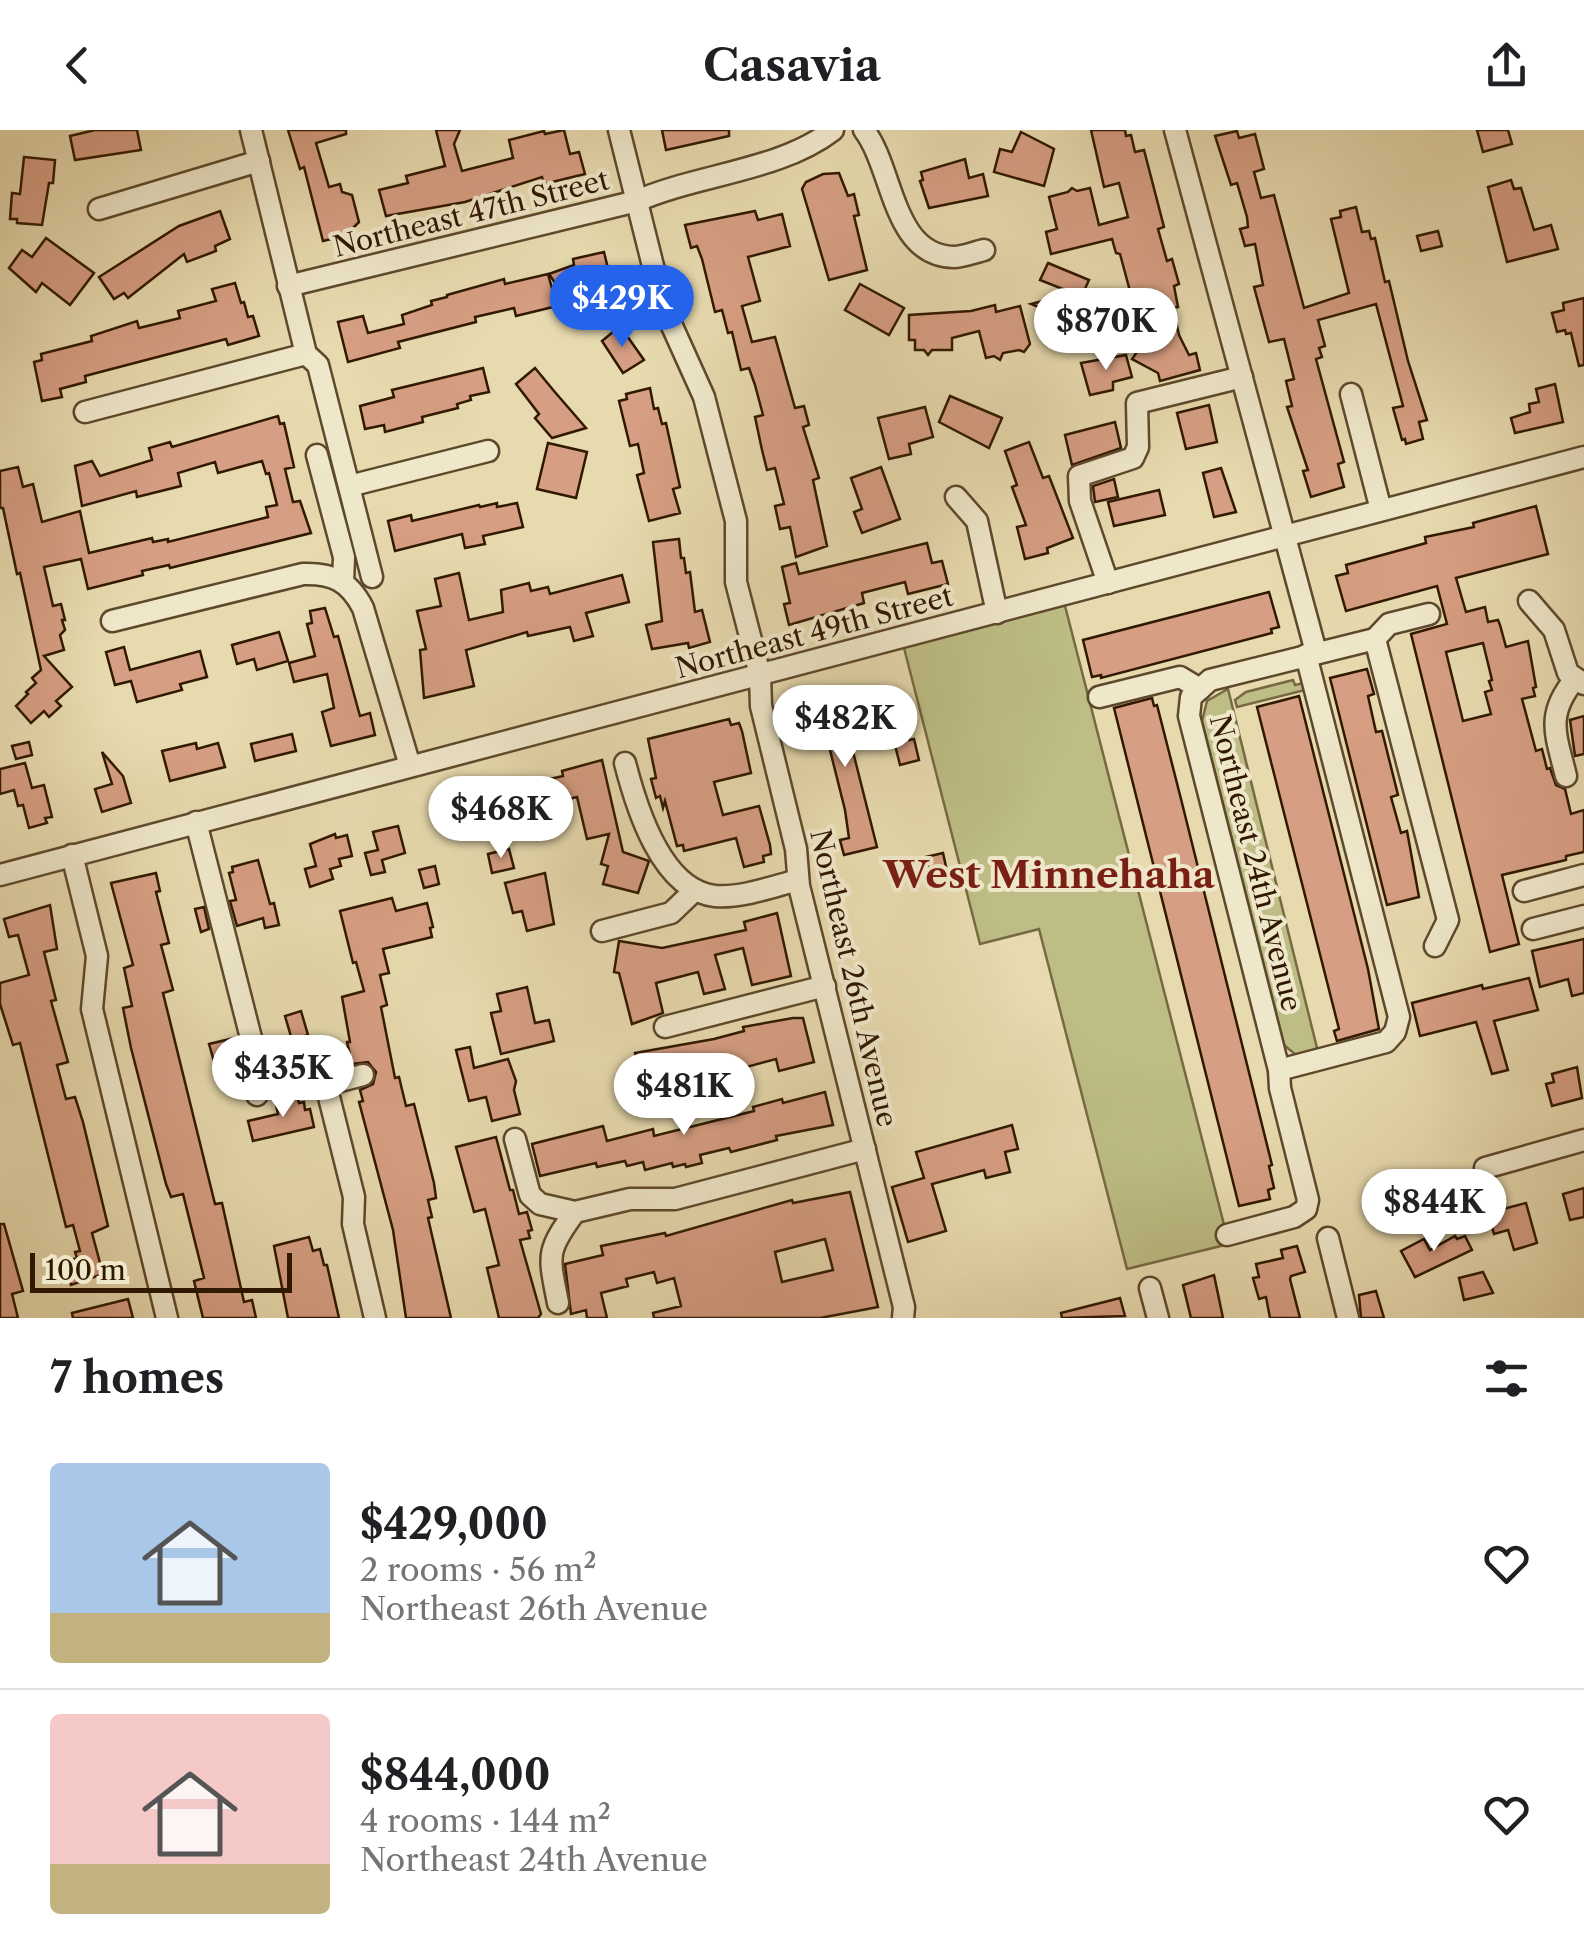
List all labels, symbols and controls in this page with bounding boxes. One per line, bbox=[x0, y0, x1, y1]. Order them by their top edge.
text: Casavia bbox=[703, 37, 881, 93]
icon: back bbox=[50, 38, 105, 93]
icon: share bbox=[1479, 38, 1534, 93]
street label: Northeast 47th Street bbox=[330, 162, 612, 264]
pin: $429K bbox=[552, 265, 692, 350]
text: $429K bbox=[572, 278, 672, 317]
pin: $870K bbox=[1036, 288, 1176, 373]
text: $870K bbox=[1056, 301, 1156, 340]
street label: Northeast 49th Street bbox=[672, 579, 956, 685]
pin: $482K bbox=[775, 685, 915, 770]
text: $482K bbox=[795, 698, 896, 737]
street label: Northeast 24th Avenue bbox=[1203, 711, 1309, 1015]
pin: $468K bbox=[431, 776, 571, 861]
text: $468K bbox=[450, 789, 552, 828]
street label: Northeast 26th Avenue bbox=[803, 826, 905, 1130]
district label: West Minnehaha bbox=[882, 851, 1216, 898]
pin: $435K bbox=[213, 1035, 353, 1120]
text: $435K bbox=[234, 1048, 332, 1087]
pin: $481K bbox=[614, 1053, 754, 1138]
text: $481K bbox=[636, 1066, 732, 1105]
pin: $844K bbox=[1364, 1169, 1504, 1254]
text: $844K bbox=[1383, 1182, 1485, 1221]
scale bar bbox=[30, 1248, 292, 1292]
text: 100 m bbox=[45, 1253, 126, 1287]
icon: filters bbox=[1479, 1351, 1534, 1406]
text: 7 homes bbox=[50, 1352, 224, 1404]
text: $429,000 bbox=[360, 1498, 548, 1550]
icon: home bbox=[130, 1503, 250, 1623]
icon: heart bbox=[1479, 1536, 1534, 1591]
text: 2 rooms · 56 m² bbox=[360, 1550, 597, 1589]
text: Northeast 26th Avenue bbox=[360, 1589, 708, 1628]
text: $844,000 bbox=[360, 1749, 550, 1801]
icon: home bbox=[130, 1754, 250, 1874]
icon: heart bbox=[1479, 1787, 1534, 1842]
text: 4 rooms · 144 m² bbox=[360, 1801, 611, 1840]
text: Northeast 24th Avenue bbox=[360, 1840, 708, 1879]

